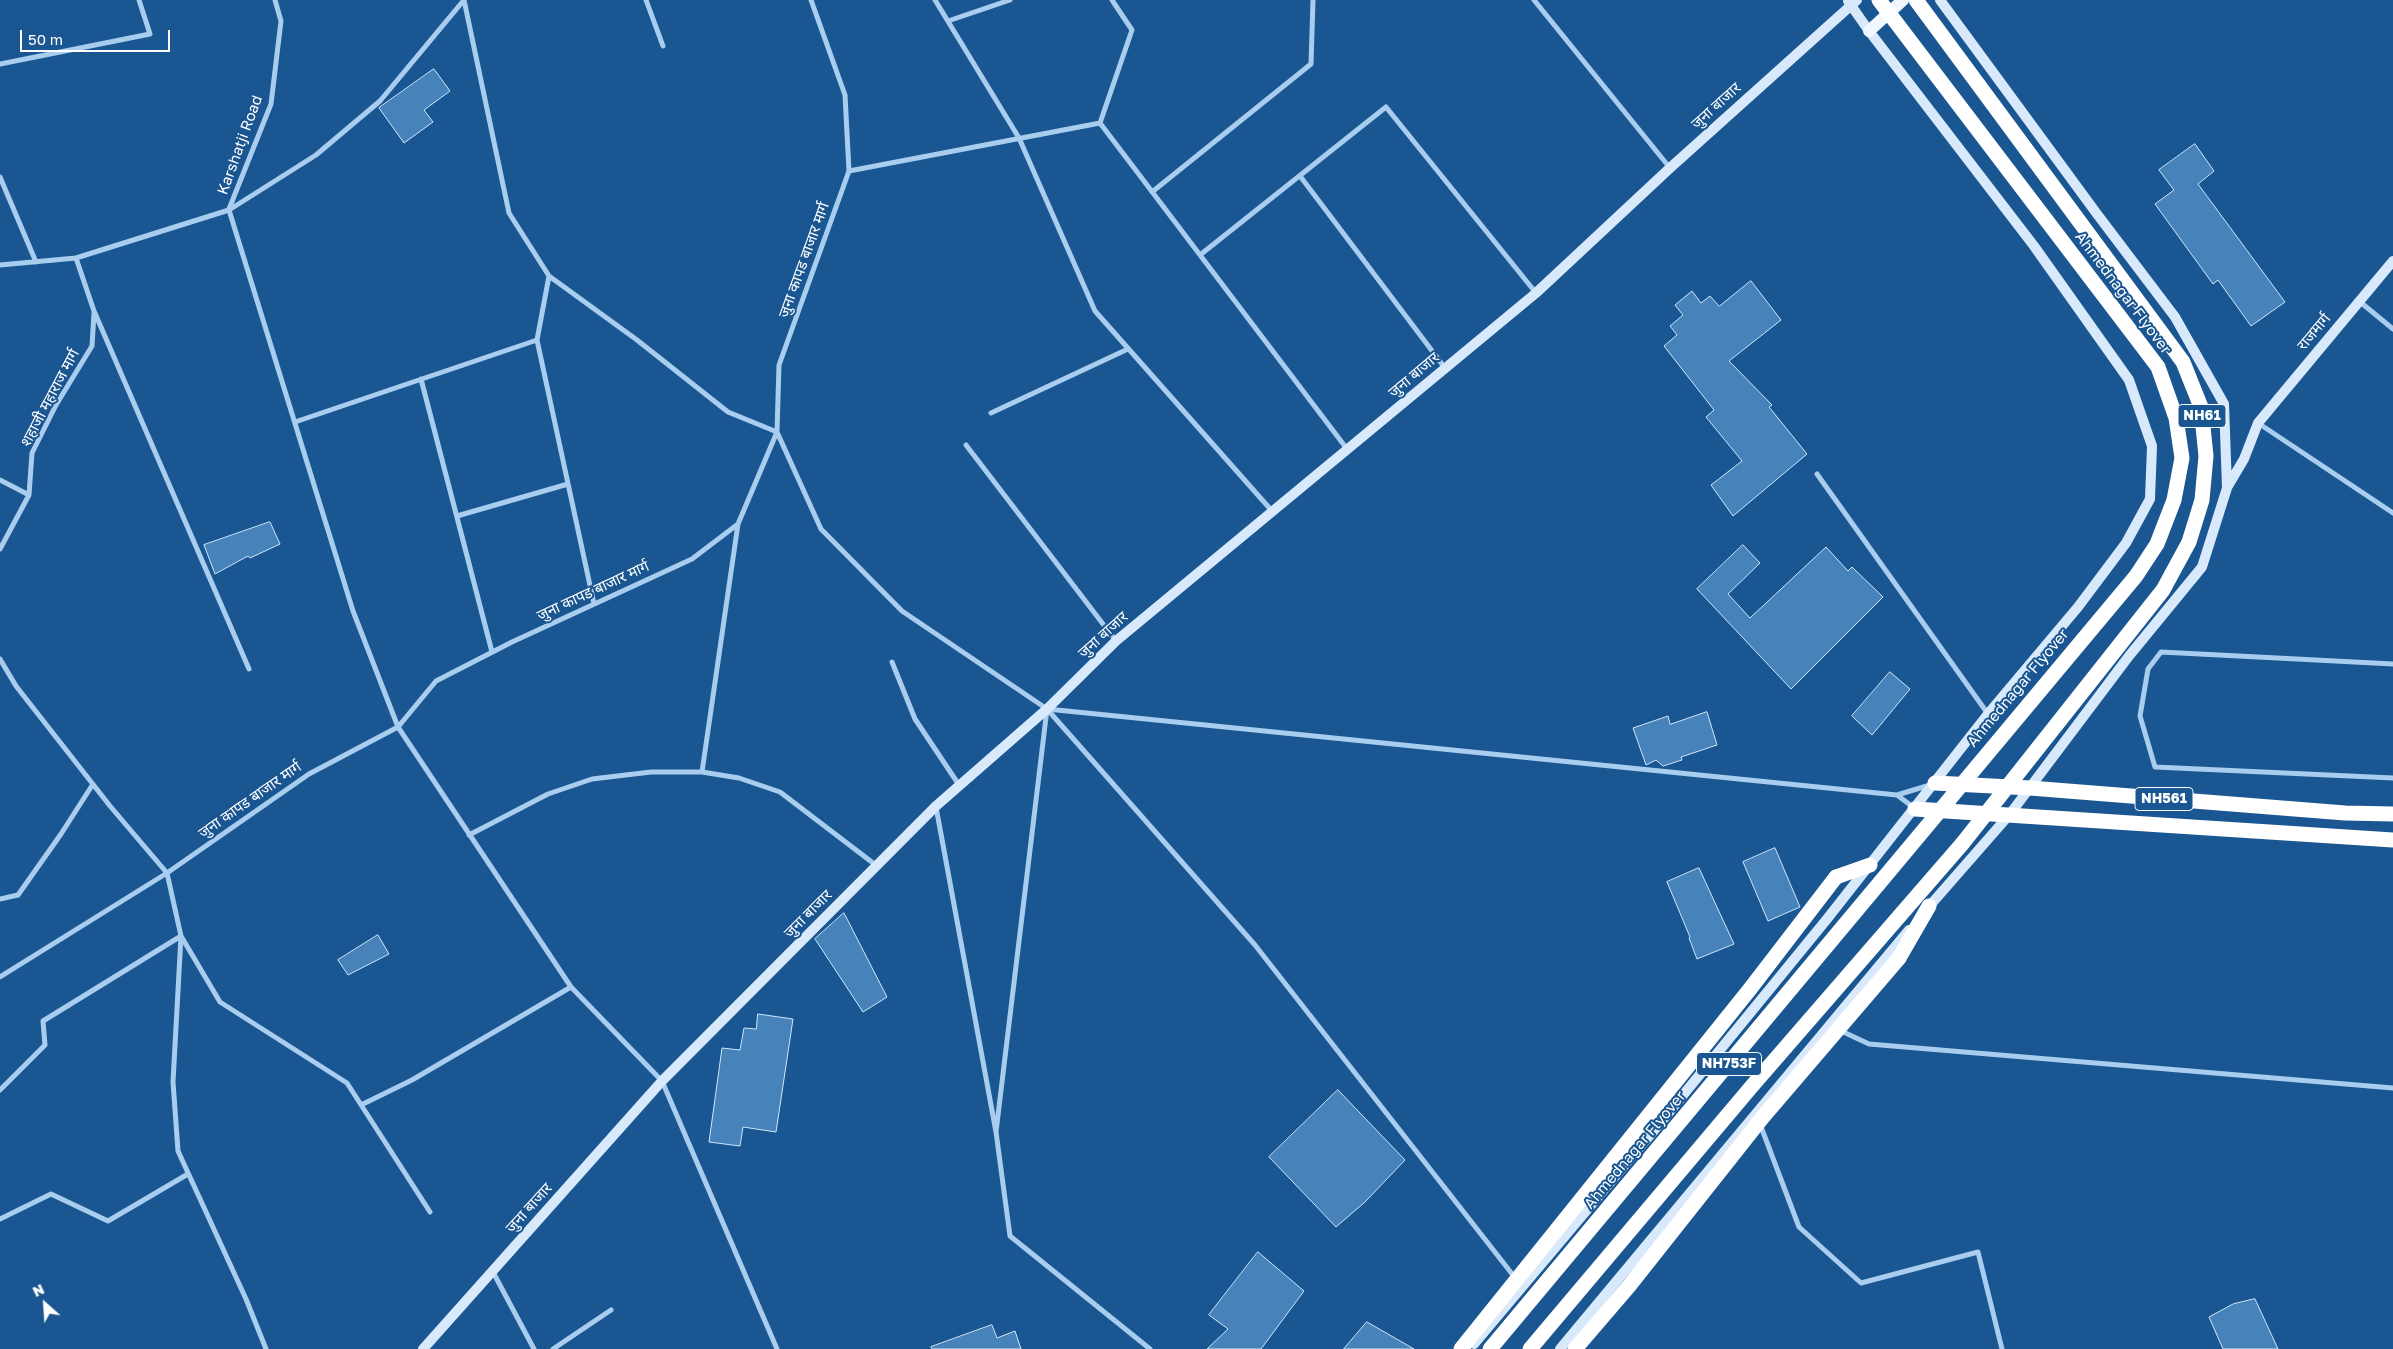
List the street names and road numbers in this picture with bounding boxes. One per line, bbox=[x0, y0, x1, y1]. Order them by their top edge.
street label: जुना बाजार bbox=[1687, 79, 1745, 133]
street label: Karshatji Road bbox=[214, 93, 266, 197]
street label: जुना कापड बाजार मार्ग bbox=[775, 200, 833, 320]
street label: Ahmednagar Flyover bbox=[2071, 228, 2175, 358]
street label: राजमार्ग bbox=[2293, 310, 2335, 354]
street label: शहाजी महाराज मार्ग bbox=[17, 346, 83, 450]
street label: जुना बाजार bbox=[1385, 349, 1443, 401]
road number: NH61 bbox=[2178, 404, 2226, 428]
street label: जुना कापड बाजार मार्ग bbox=[534, 557, 652, 625]
street label: जुना बाजार bbox=[1074, 608, 1132, 662]
street label: Ahmednagar Flyover bbox=[1963, 625, 2073, 751]
street label: जुना कापड बाजार मार्ग bbox=[195, 758, 305, 842]
road number: NH561 bbox=[2135, 788, 2193, 811]
street label: जुना बाजार bbox=[780, 886, 836, 942]
road number: NH753F bbox=[1696, 1052, 1762, 1076]
street label: Ahmednagar Flyover bbox=[1580, 1087, 1690, 1213]
street label: जुना बाजार bbox=[502, 1179, 556, 1237]

